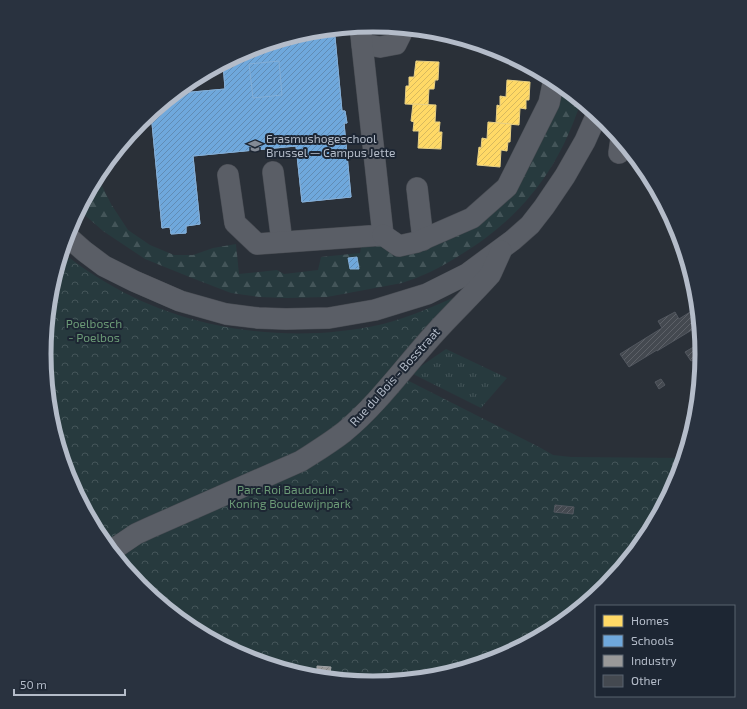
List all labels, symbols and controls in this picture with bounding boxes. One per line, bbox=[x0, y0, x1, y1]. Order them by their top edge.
place label: Erasmushogeschool Brussel — Campus Jette bbox=[266, 131, 395, 159]
school or university icon: Erasmushogeschool Brussel — Campus Jette bbox=[247, 138, 263, 154]
park label: Poelbosch - Poelbos bbox=[66, 316, 122, 344]
street label: Rue du Bois - Bosstraat bbox=[346, 324, 442, 428]
park label: Parc Roi Baudouin - Koning Boudewijnpark bbox=[229, 482, 351, 511]
legend bbox=[595, 605, 735, 697]
text: Homes bbox=[631, 613, 669, 627]
text: Schools bbox=[631, 633, 674, 647]
text: Industry bbox=[631, 653, 677, 667]
scale bar bbox=[14, 671, 125, 697]
text: Other bbox=[631, 673, 662, 687]
text: 50 m bbox=[20, 677, 47, 691]

